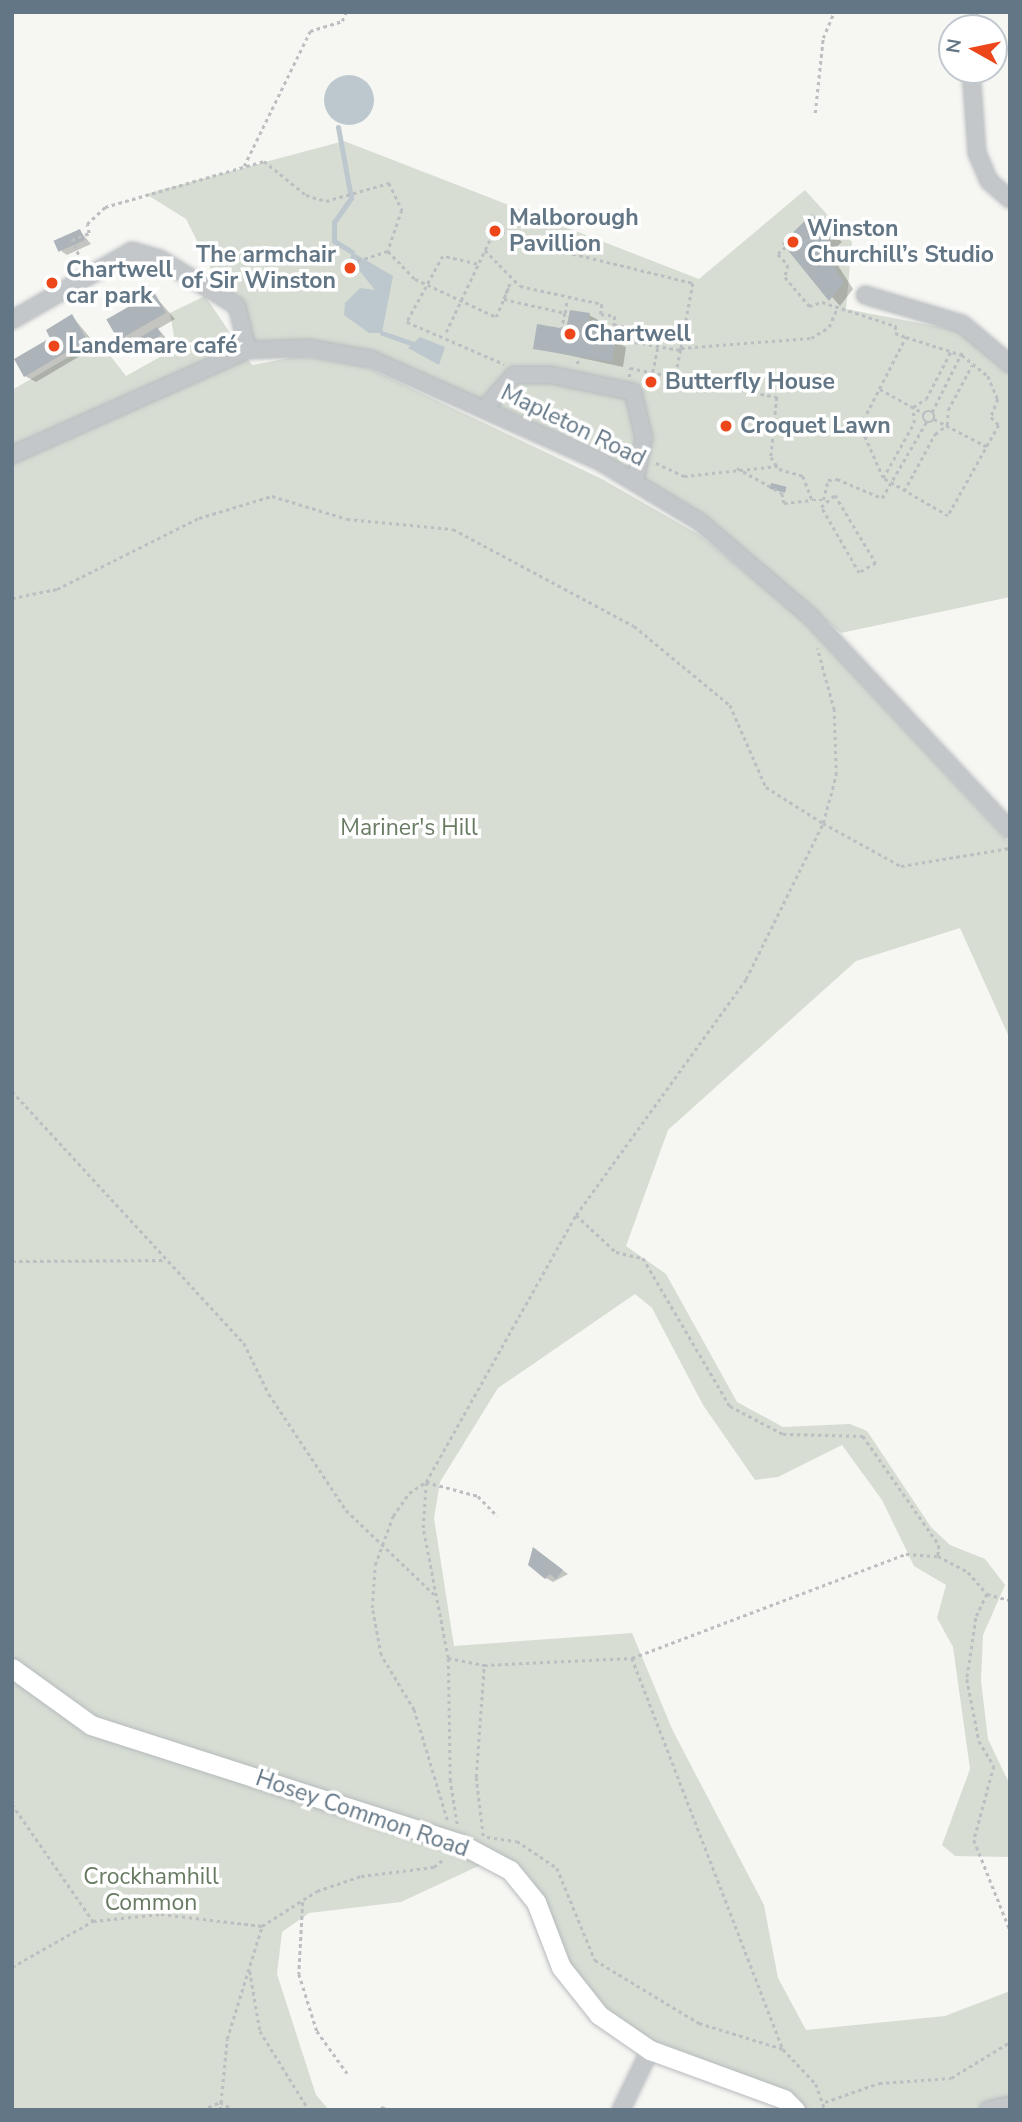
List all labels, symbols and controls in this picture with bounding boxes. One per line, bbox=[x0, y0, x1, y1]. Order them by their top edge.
north arrow bbox=[938, 14, 1008, 84]
text: N bbox=[940, 37, 968, 55]
place label: Malborough Pavillion bbox=[509, 204, 639, 258]
place label: Winston Churchill’s Studio bbox=[807, 215, 994, 269]
marker: Malborough Pavillion bbox=[487, 223, 503, 239]
marker: Winston Churchill’s Studio bbox=[785, 234, 801, 250]
place label: The armchair of Sir Winston bbox=[181, 241, 336, 295]
place label: Chartwell car park bbox=[66, 256, 173, 310]
marker: The armchair of Sir Winston bbox=[342, 260, 358, 276]
marker: Chartwell car park bbox=[44, 275, 60, 291]
place label: Chartwell bbox=[584, 320, 691, 348]
marker: Chartwell bbox=[562, 326, 578, 342]
place label: Landemare café bbox=[68, 332, 237, 360]
marker: Landemare café bbox=[46, 338, 62, 354]
place label: Butterfly House bbox=[665, 368, 835, 396]
marker: Butterfly House bbox=[643, 374, 659, 390]
street label: Mapleton Road bbox=[496, 379, 650, 473]
place label: Croquet Lawn bbox=[740, 412, 891, 440]
marker: Croquet Lawn bbox=[718, 418, 734, 434]
park label: Mariner's Hill bbox=[340, 814, 478, 842]
street label: Hosey Common Road bbox=[252, 1765, 472, 1863]
park label: Crockhamhill Common bbox=[83, 1863, 219, 1917]

